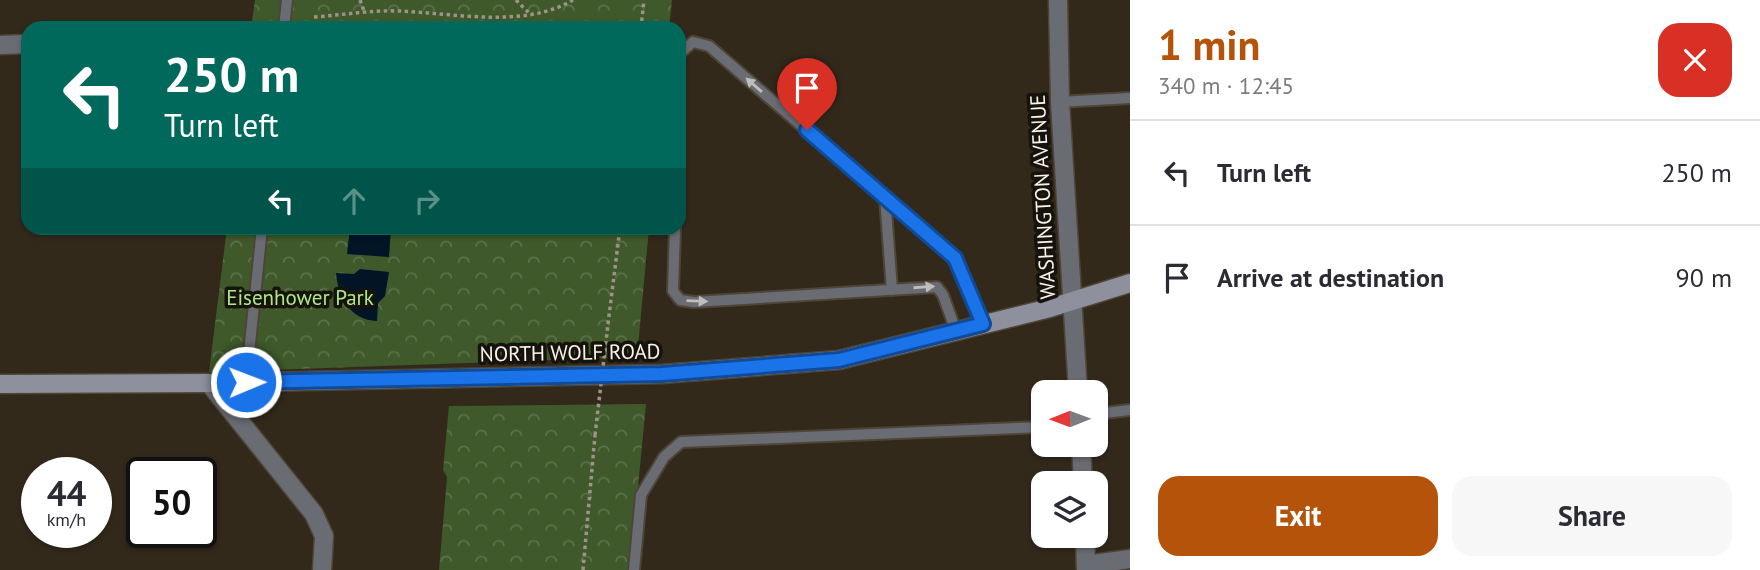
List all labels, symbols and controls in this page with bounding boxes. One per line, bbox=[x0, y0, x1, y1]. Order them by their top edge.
text: 1 min bbox=[1158, 17, 1260, 72]
button: close bbox=[1658, 23, 1732, 97]
text: 250 m bbox=[164, 42, 299, 106]
icon: left bbox=[49, 49, 140, 140]
pin bbox=[777, 58, 837, 130]
icon: arrive bbox=[788, 69, 826, 107]
text: 340 m · 12:45 bbox=[1158, 71, 1294, 100]
one-way arrow bbox=[745, 78, 762, 93]
street label: WASHINGTON AVENUE bbox=[1024, 94, 1061, 300]
text: Turn left bbox=[164, 104, 279, 146]
icon: left bbox=[1158, 154, 1196, 192]
text: Turn left bbox=[1217, 156, 1311, 189]
text: 250 m bbox=[1661, 156, 1732, 189]
icon: left bbox=[262, 182, 300, 220]
icon: ahead bbox=[335, 182, 373, 220]
icon: right bbox=[408, 182, 446, 220]
icon: arrive bbox=[1158, 259, 1196, 297]
text: Arrive at destination bbox=[1217, 261, 1444, 294]
text: 90 m bbox=[1676, 261, 1732, 294]
one-way arrow bbox=[914, 282, 936, 293]
park label: Eisenhower Park bbox=[226, 284, 374, 311]
one-way arrow bbox=[687, 295, 709, 307]
street label: NORTH WOLF ROAD bbox=[479, 337, 661, 368]
position arrow bbox=[209, 345, 283, 419]
north arrow bbox=[1031, 380, 1108, 457]
map controls bbox=[1031, 380, 1108, 548]
speed limit sign: 50 bbox=[126, 457, 217, 548]
text: 44 bbox=[47, 470, 86, 516]
button: layers bbox=[1031, 471, 1108, 548]
button: Exit bbox=[1158, 476, 1438, 556]
button: Share bbox=[1452, 476, 1732, 556]
text: km/h bbox=[47, 508, 86, 531]

